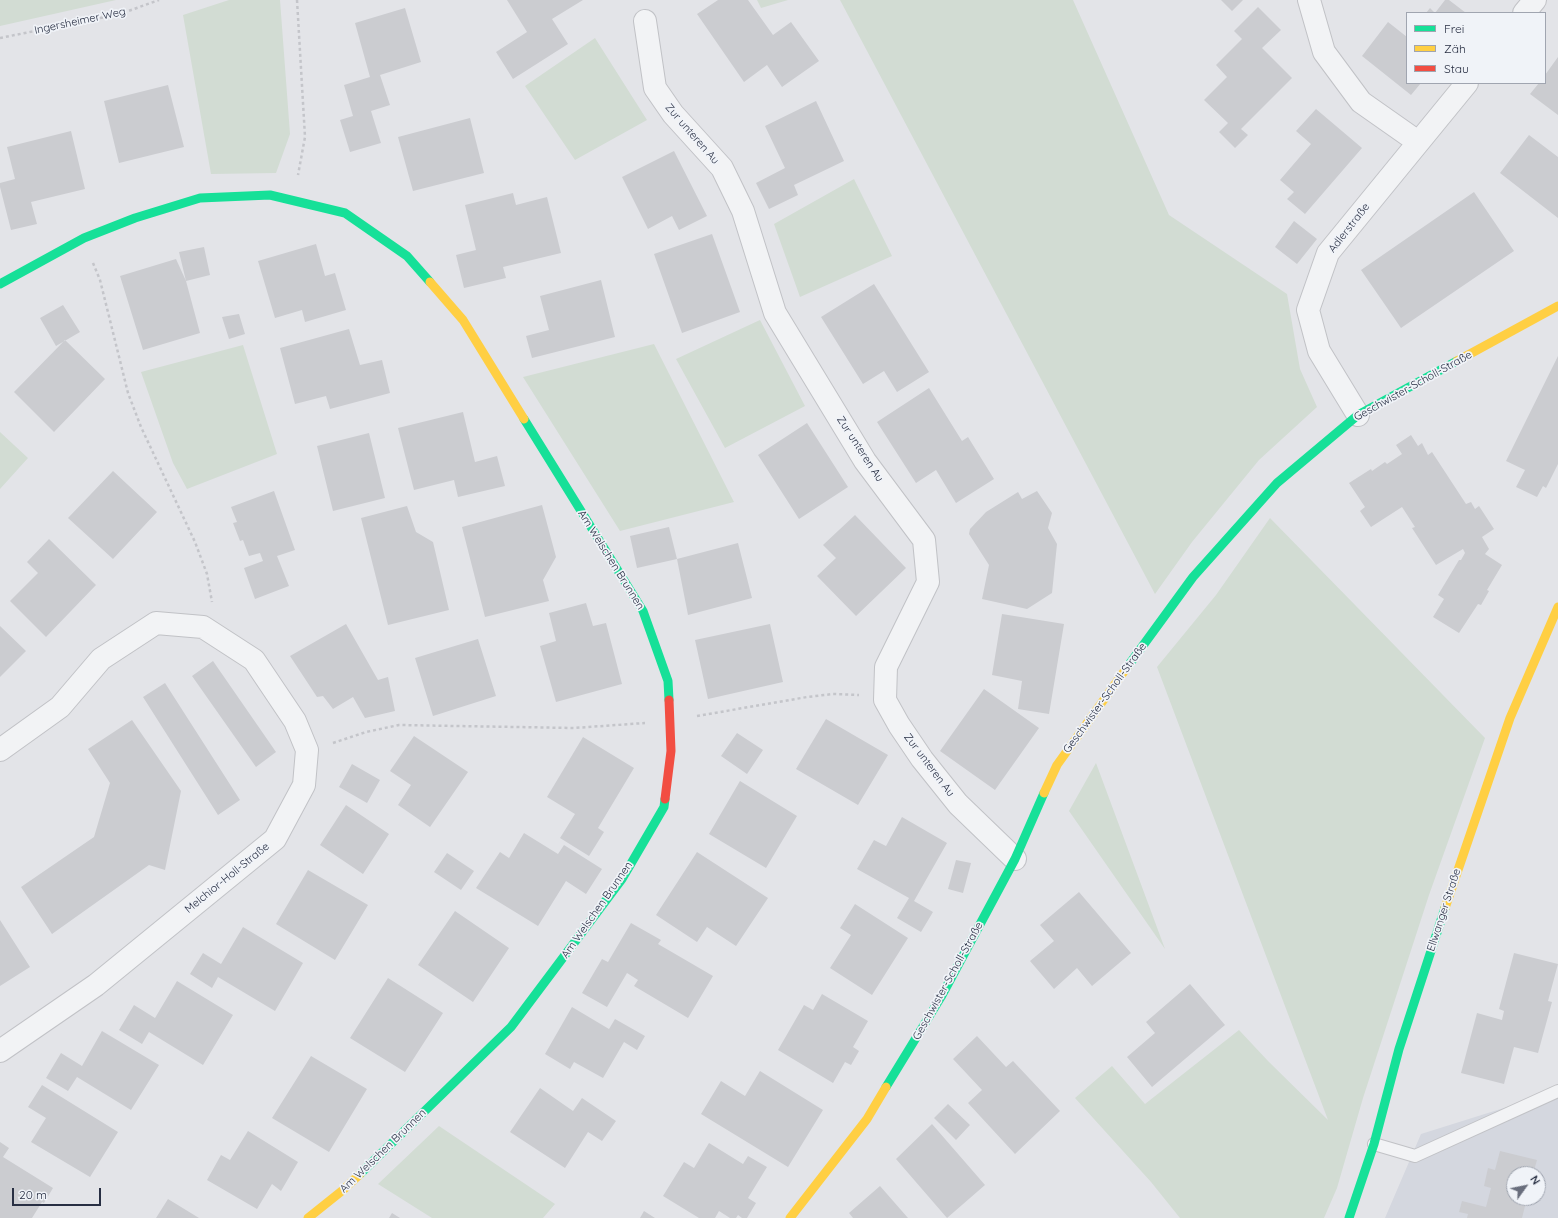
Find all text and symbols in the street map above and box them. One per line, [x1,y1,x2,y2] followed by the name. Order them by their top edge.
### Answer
[33,5,127,37] street label: Ingersheimer Weg
[1406,12,1546,84] legend
[1444,21,1464,36] text: Frei
[1444,41,1466,56] text: Zäh
[1444,61,1469,76] text: Stau
[662,101,722,167] street label: Zur unteren Au
[1326,201,1372,255] street label: Adlerstraße
[1352,348,1474,424] street label: Geschwister-Scholl-Straße
[834,414,886,484] street label: Zur unteren Au
[575,508,647,612] street label: Am Welschen Brunnen
[1061,640,1149,756] street label: Geschwister-Scholl-Straße
[901,731,957,799] street label: Zur unteren Au
[182,840,272,916] street label: Melchior-Holl-Straße
[559,859,635,961] street label: Am Welschen Brunnen
[1424,867,1464,953] street label: Ellwanger Straße
[910,920,986,1042] street label: Geschwister-Scholl-Straße
[337,1106,429,1196] street label: Am Welschen Brunnen
[1506,1166,1546,1206] north arrow
[1527,1173,1543,1187] text: N
[14,1180,103,1206] scale bar
[19,1187,47,1202] text: 20 m

